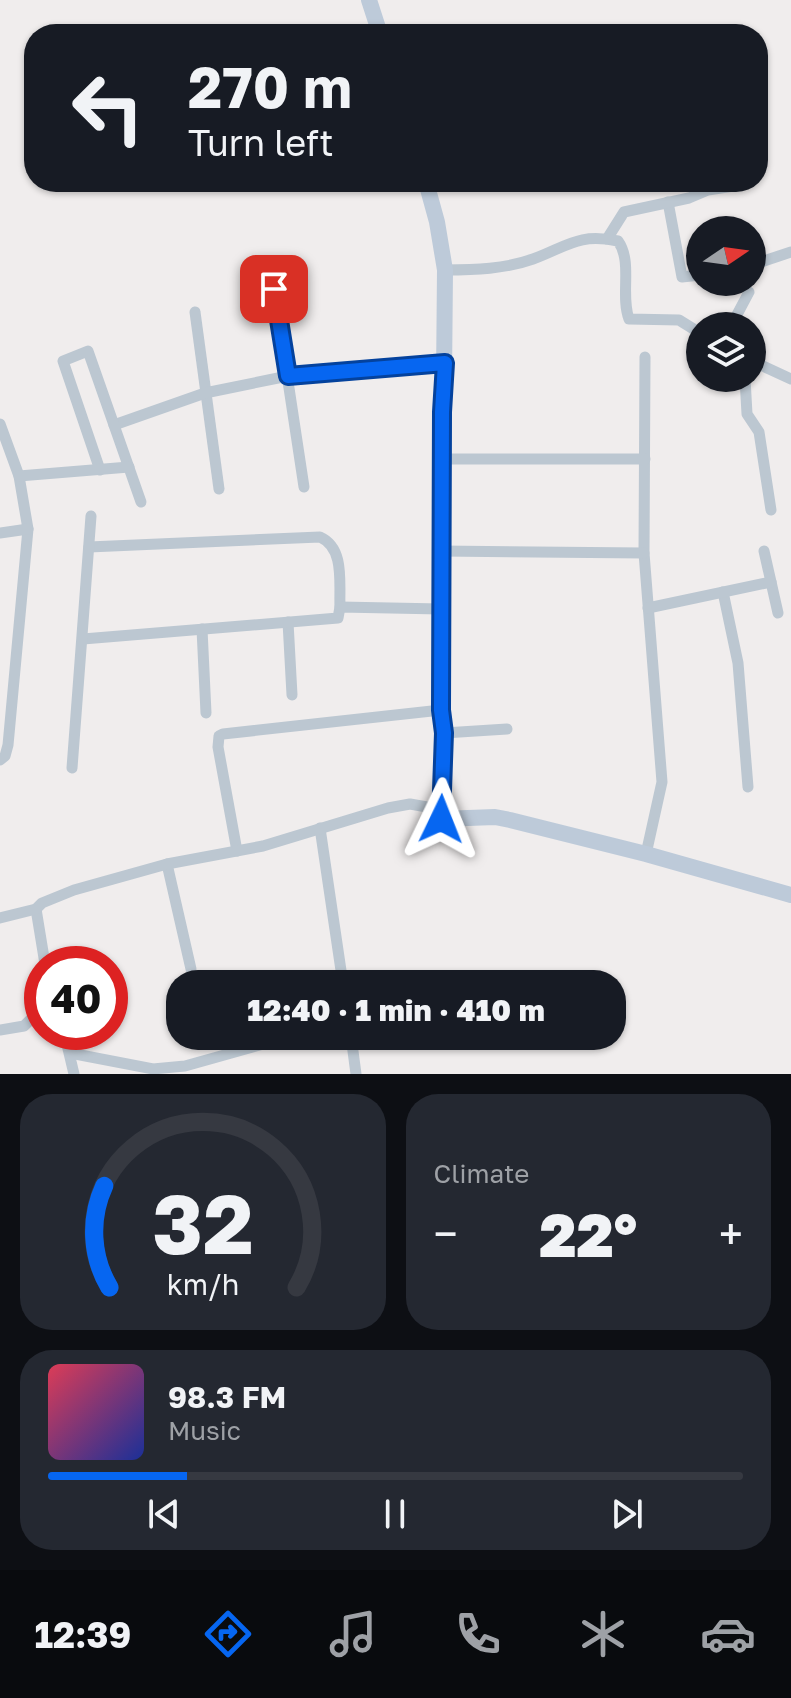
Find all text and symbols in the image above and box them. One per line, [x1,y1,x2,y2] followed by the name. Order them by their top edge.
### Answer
[188,53,352,120] text: 270 m
[56,56,160,160] icon: left
[188,121,334,164] text: Turn left
[686,216,766,296] north arrow
[686,216,766,392] map controls
[240,255,308,323] pin
[252,267,296,311] icon: arrive
[686,312,766,392] button: layers
[399,777,483,861] position arrow
[24,946,128,1050] speed limit sign: 40
[247,992,545,1028] text: 12:40 · 1 min · 410 m
[434,1158,529,1189] text: Climate
[152,1172,254,1272] text: 32
[539,1198,637,1270] text: 22°
[434,1207,458,1260] text: −
[719,1207,743,1260] text: +
[166,1267,239,1301] text: km/h
[168,1379,286,1415] text: 98.3 FM
[168,1415,241,1446] text: Music
[142,1492,186,1536] icon: previous
[373,1492,417,1536] icon: pause
[605,1492,649,1536] icon: next
[200,1606,256,1662] icon: directions
[325,1606,381,1662] icon: music
[450,1606,506,1662] icon: phone
[575,1606,631,1662] icon: climate
[700,1606,756,1662] icon: car
[35,1613,131,1656] text: 12:39

